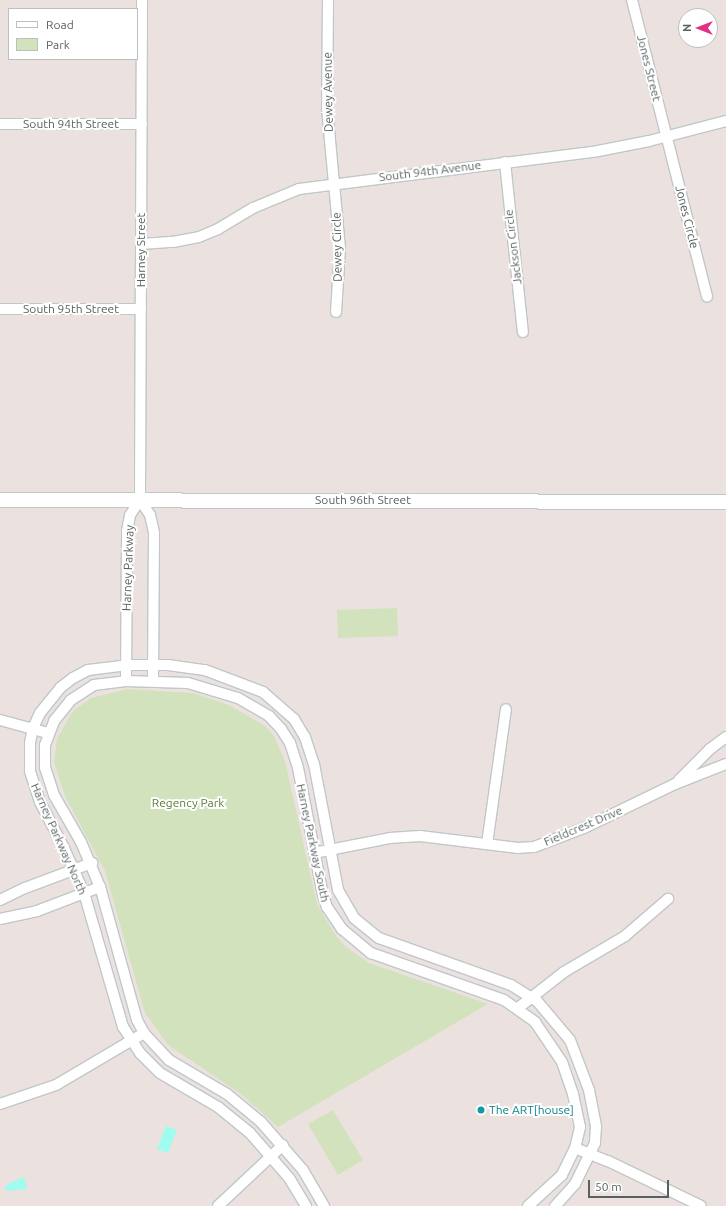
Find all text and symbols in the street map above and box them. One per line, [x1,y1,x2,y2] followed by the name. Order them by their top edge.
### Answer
[8,8,138,60] legend
[678,8,718,48] north arrow
[46,18,74,31] text: Road
[681,24,693,32] text: N
[634,33,664,103] street label: Jones Street
[46,38,70,51] text: Park
[320,52,336,132] street label: Dewey Avenue
[23,117,119,131] street label: South 94th Street
[378,158,482,184] street label: South 94th Avenue
[672,184,702,250] street label: Jones Circle
[501,209,525,285] street label: Jackson Circle
[329,212,345,282] street label: Dewey Circle
[134,213,148,287] street label: Harney Street
[23,302,119,316] street label: South 95th Street
[315,493,411,507] street label: South 96th Street
[119,525,137,611] street label: Harney Parkway
[28,781,90,897] street label: Harney Parkway North
[293,782,333,904] street label: Harney Parkway South
[152,796,224,810] park label: Regency Park
[542,803,624,849] street label: Fieldcrest Drive
[489,1103,574,1117] place label: The ART[house]
[476,1105,486,1115] marker: The ART[house]
[590,1172,671,1198] scale bar
[595,1180,622,1193] text: 50 m

